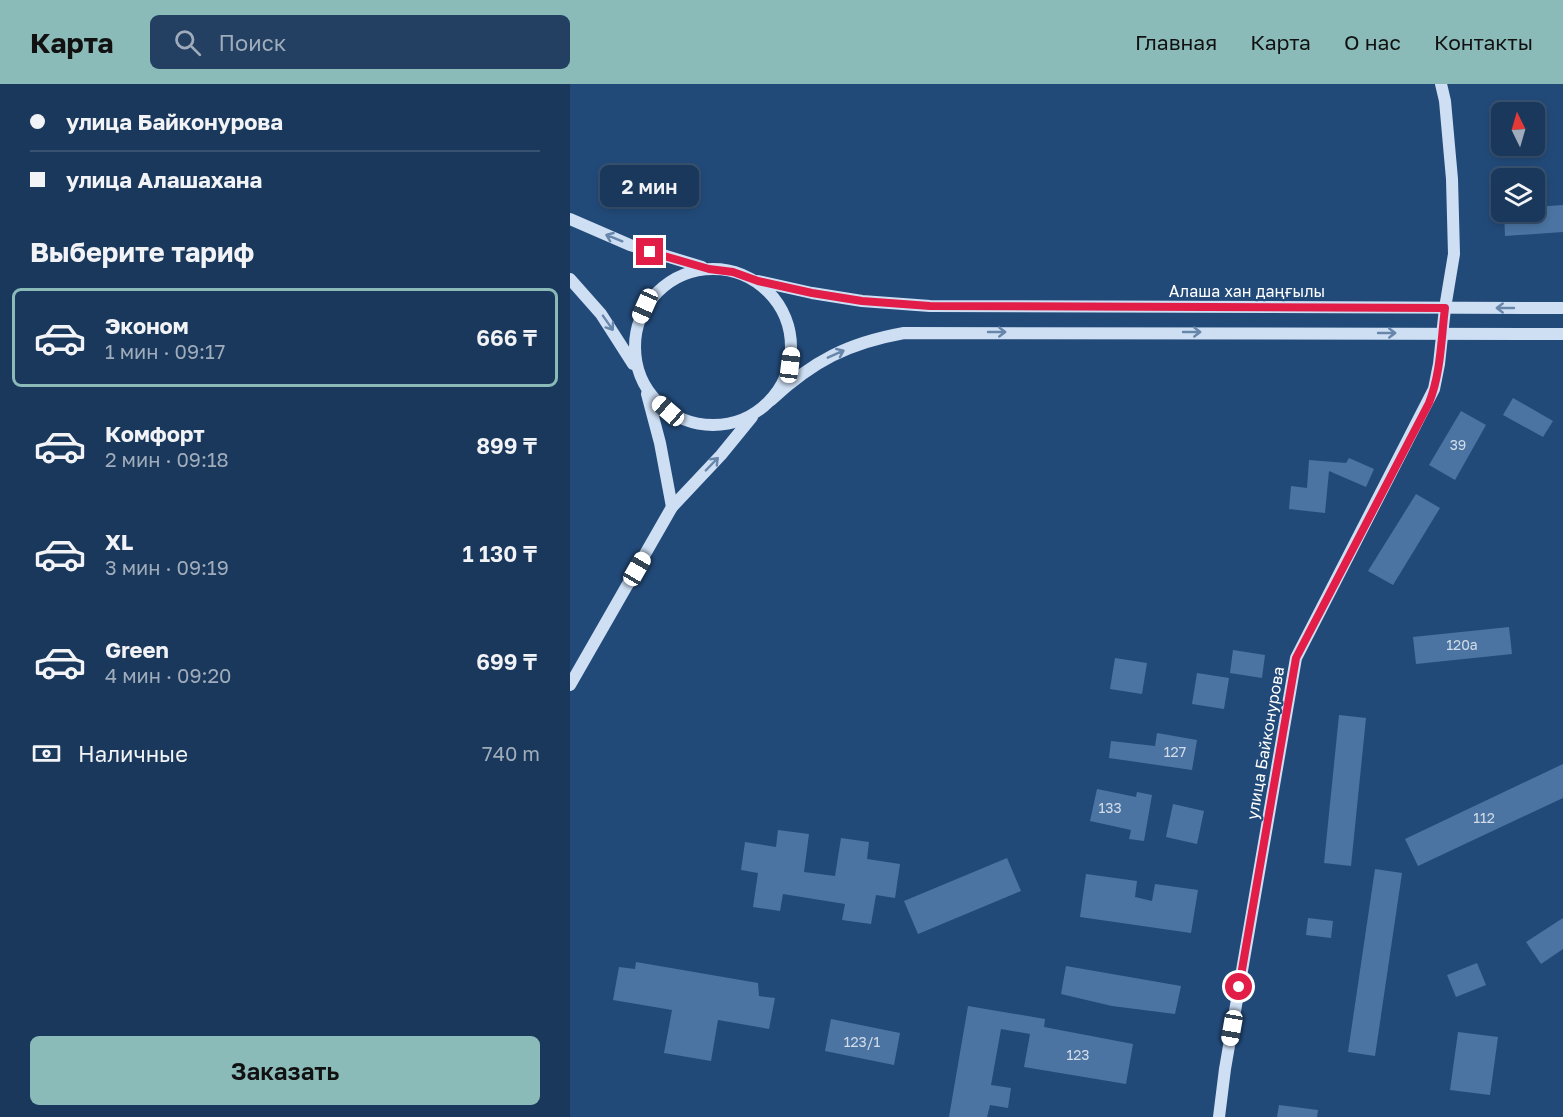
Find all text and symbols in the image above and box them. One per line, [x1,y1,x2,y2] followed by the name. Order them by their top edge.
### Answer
[150,15,570,69] search box
[30,26,114,59] text: Карта
[171,26,204,59] icon: search
[219,29,286,56] text: Поиск
[1135,29,1217,55] text: Главная
[1250,29,1311,55] text: Карта
[1344,29,1401,55] text: О нас
[1434,29,1533,55] text: Контакты
[1491,102,1545,156] north arrow
[1491,102,1545,222] map controls
[66,108,283,135] text: улица Байконурова
[601,165,700,207] callout: 2 мин
[66,166,262,193] text: улица Алашахана
[1491,168,1545,222] button: layers
[622,174,677,198] text: 2 мин
[605,232,623,243] one-way arrow
[30,236,254,268] text: Выберите тариф
[636,238,663,265] route end
[1169,281,1325,301] street label: Алаша хан даңғылы
[629,286,661,326] car
[1495,302,1515,314] one-way arrow
[33,311,87,365] icon: car
[105,312,189,339] text: Эконом
[602,314,614,331] one-way arrow
[476,324,537,351] text: 666 ₸
[986,326,1006,338] one-way arrow
[1181,326,1201,338] one-way arrow
[1376,327,1396,339] one-way arrow
[105,339,225,363] text: 1 мин · 09:17
[779,346,801,384] car
[826,348,844,360] one-way arrow
[649,392,687,430] car
[33,419,87,473] icon: car
[105,420,205,447] text: Комфорт
[476,432,537,459] text: 899 ₸
[1450,436,1466,453] house number: 39
[105,447,229,471] text: 2 мин · 09:18
[705,457,719,472] one-way arrow
[33,527,87,581] icon: car
[105,528,133,555] text: XL
[462,540,537,567] text: 1 130 ₸
[620,549,654,589] car
[105,555,229,579] text: 3 мин · 09:19
[33,635,87,689] icon: car
[105,636,169,663] text: Green
[1446,636,1478,653] house number: 120а
[476,648,537,675] text: 699 ₸
[105,663,232,687] text: 4 мин · 09:20
[1242,665,1288,821] street label: улица Байконурова
[30,737,63,770] icon: cash
[78,740,188,767] text: Наличные
[482,741,540,765] text: 740 m
[1164,743,1186,760] house number: 127
[1098,799,1122,816] house number: 133
[1473,809,1495,826] house number: 112
[1225,973,1252,1000] route start
[1220,1009,1244,1047] car
[844,1033,881,1050] house number: 123/1
[30,1036,540,1105] button: Заказать
[1066,1046,1090,1063] house number: 123

